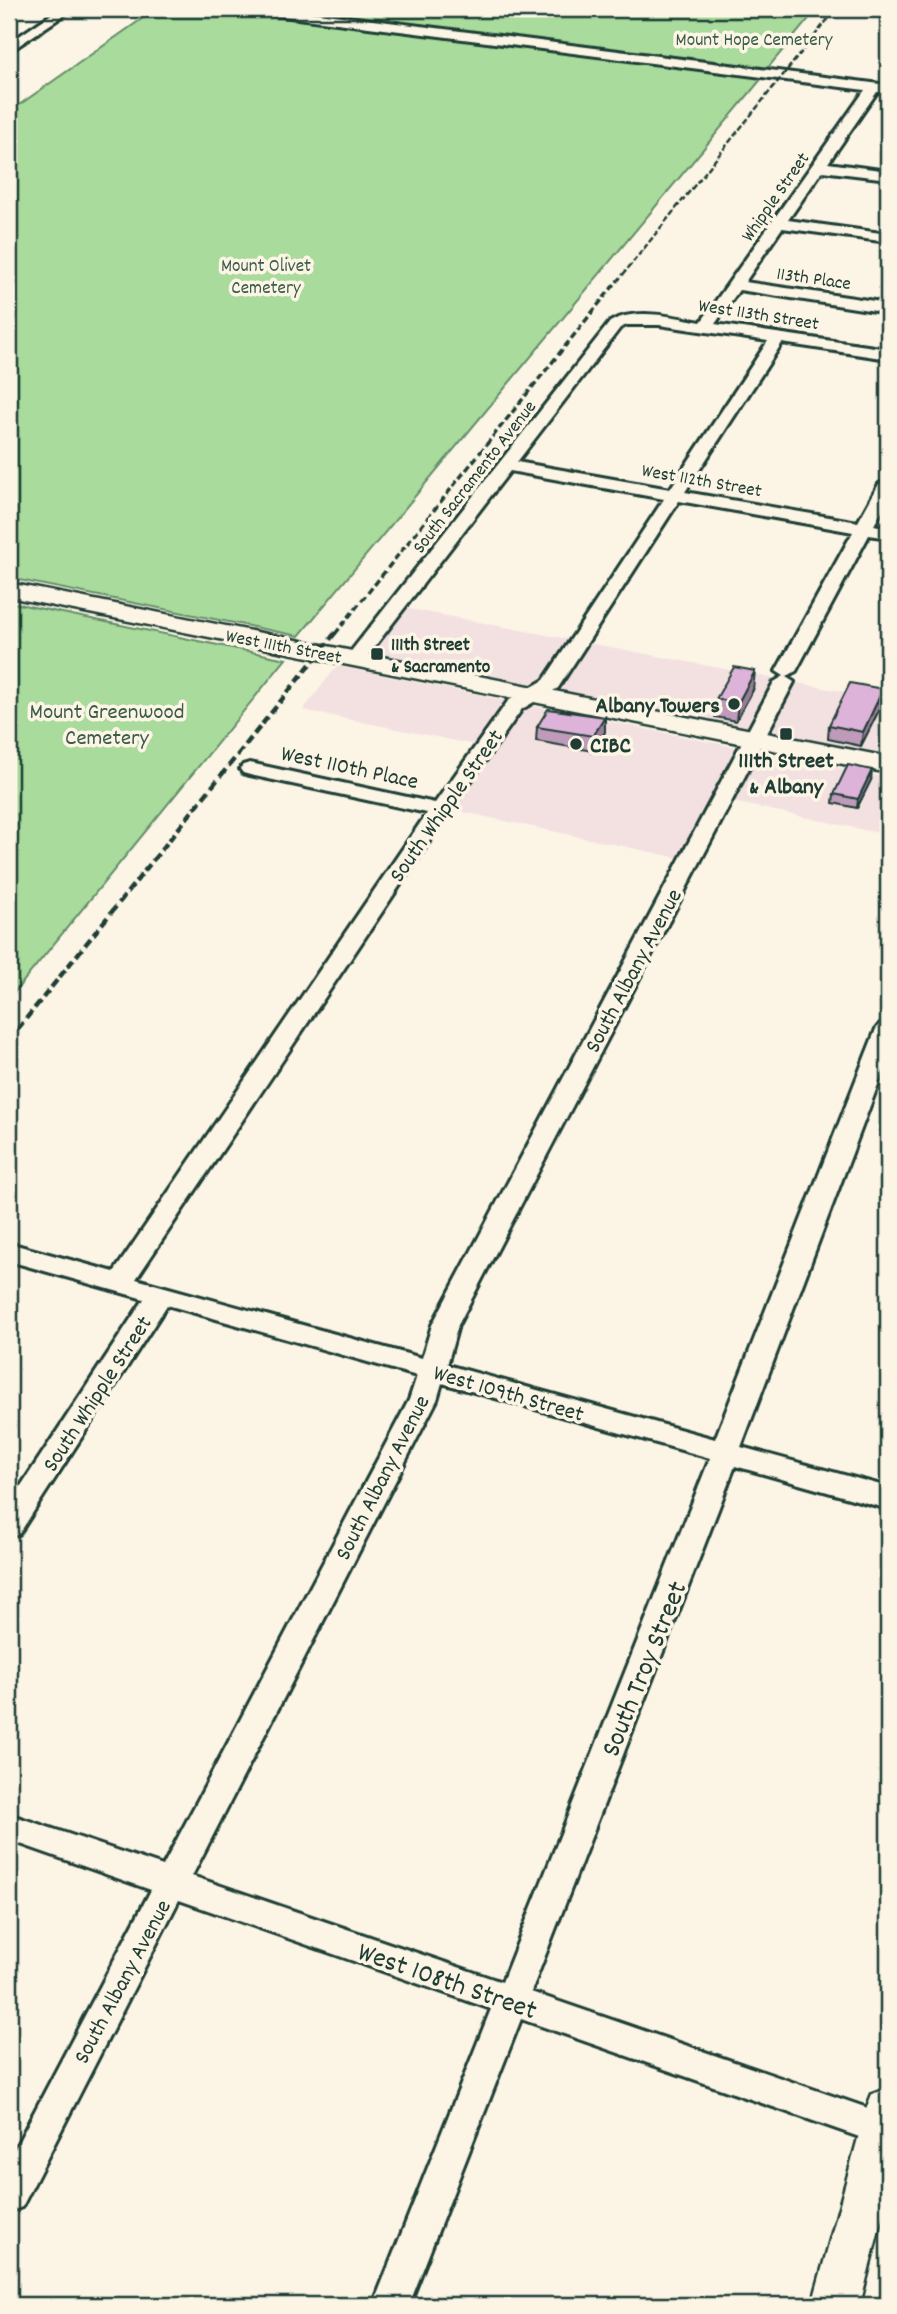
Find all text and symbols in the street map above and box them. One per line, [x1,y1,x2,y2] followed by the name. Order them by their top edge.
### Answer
[676,28,833,55] park label: Mount Hope Cemetery
[736,148,818,248] street label: Whipple Street
[221,254,311,303] park label: Mount Olivet Cemetery
[775,262,852,299] street label: 113th Place
[696,294,821,339] street label: West 113th Street
[407,396,544,561] street label: South Sacramento Avenue
[639,459,764,506] street label: West 112th Street
[223,624,344,673] street label: West 111th Street
[391,633,491,682] place label: 111th Street & Sacramento
[369,646,385,662] marker: 111th Street & Sacramento
[596,691,720,724] place label: Albany Towers
[726,696,742,712] marker: Albany Towers
[29,697,185,756] park label: Mount Greenwood Cemetery
[383,724,513,890] street label: South Whipple Street
[778,726,794,742] marker: 111th Street & Albany
[590,731,631,764] place label: CIBC
[568,736,584,752] marker: CIBC
[278,739,421,800] street label: West 110th Place
[738,746,834,805] place label: 111th Street & Albany
[578,884,692,1060] street label: South Albany Avenue
[36,1310,162,1480] street label: South Whipple Street
[429,1358,587,1433] street label: West 109th Street
[328,1390,440,1567] street label: South Albany Avenue
[593,1576,700,1764] street label: South Troy Street
[67,1895,181,2071] street label: South Albany Avenue
[351,1934,541,2033] street label: West 108th Street

